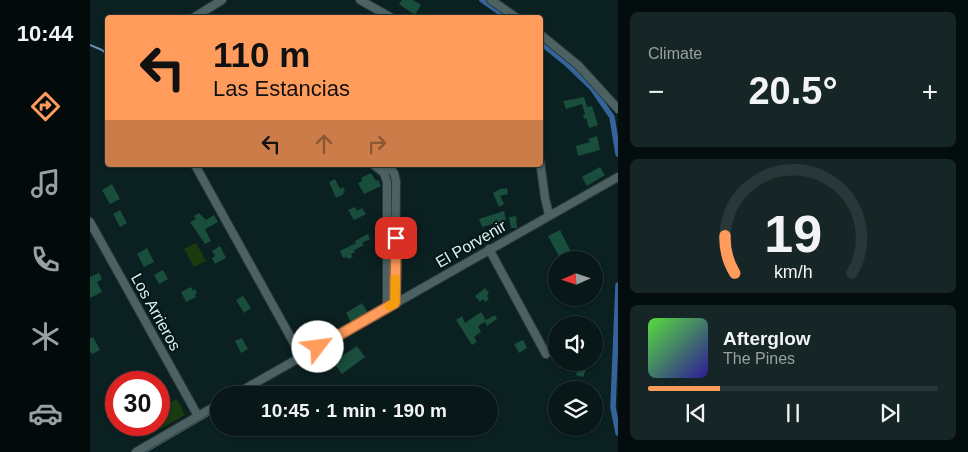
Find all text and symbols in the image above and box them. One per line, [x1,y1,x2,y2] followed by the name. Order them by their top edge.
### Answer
[17,21,73,46] text: 10:44
[130,35,195,100] icon: left
[213,35,310,74] text: 110 m
[648,45,702,62] text: Climate
[748,70,838,112] text: 20.5°
[213,76,350,101] text: Las Estancias
[648,76,664,107] text: −
[922,76,938,107] text: +
[28,89,63,124] icon: directions
[257,130,285,158] icon: left
[310,130,338,158] icon: ahead
[363,130,391,158] icon: right
[28,166,63,201] icon: music
[764,205,822,263] text: 19
[375,217,417,259] pin
[433,217,510,271] street label: El Porvenir
[382,224,410,252] icon: arrive
[28,242,63,277] icon: phone
[548,251,602,306] north arrow
[548,251,603,436] map controls
[774,262,812,282] text: km/h
[128,271,184,353] street label: Los Arrieros
[548,316,603,371] button: sound
[28,319,63,354] icon: climate
[291,320,343,372] position arrow
[723,328,811,349] text: Afterglow
[723,350,795,367] text: The Pines
[105,371,170,436] speed limit sign: 30
[548,381,603,436] button: layers
[28,396,63,431] icon: car
[682,399,710,427] icon: previous
[779,399,807,427] icon: pause
[876,399,904,427] icon: next
[261,400,447,421] text: 10:45 · 1 min · 190 m

